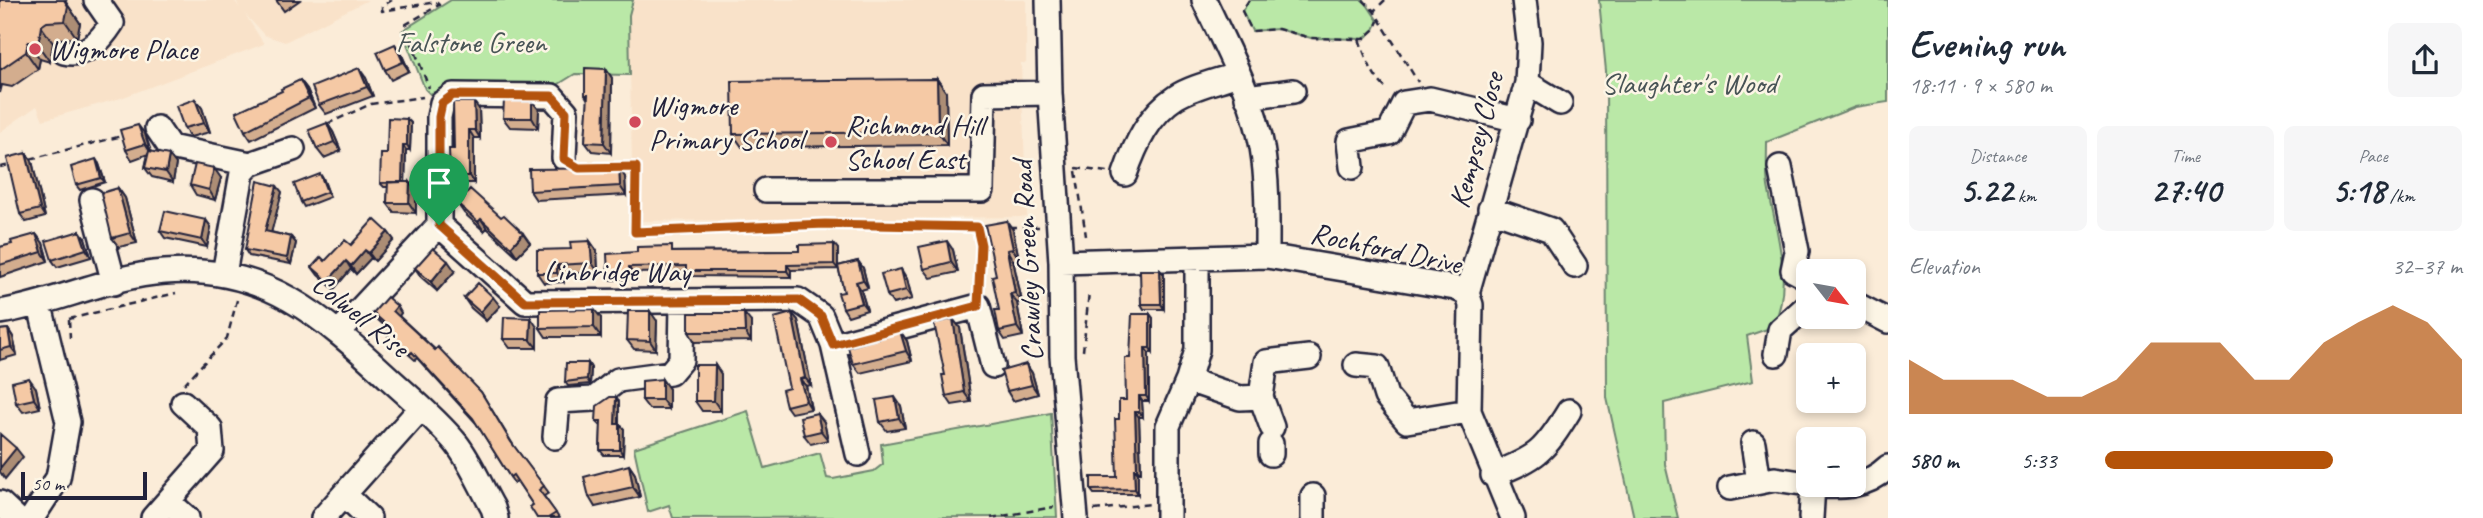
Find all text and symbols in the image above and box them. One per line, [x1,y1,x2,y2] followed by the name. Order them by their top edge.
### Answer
[1909,21,2065,68] text: Evening run
[396,23,548,61] park label: Falstone Green
[2388,23,2462,97] button: share
[49,30,199,68] place label: Wigmore Place
[27,41,43,57] marker: Wigmore Place
[1602,64,1781,102] park label: Slaughter's Wood
[1440,66,1513,212] street label: Kempsey Close
[1909,71,2052,100] text: 18:11 · 9 × 580 m
[649,86,808,158] place label: Wigmore Primary School
[845,106,988,178] place label: Richmond Hill School East
[627,114,643,130] marker: Wigmore Primary School
[823,134,839,150] marker: Richmond Hill School East
[1969,144,2026,168] text: Distance
[2171,144,2200,168] text: Time
[2359,144,2388,168] text: Pace
[409,153,469,225] pin
[1003,155,1051,362] street label: Crawley Green Road
[420,164,458,202] icon: arrive
[1959,168,2013,213] text: 5.22
[2151,168,2220,213] text: 27:40
[2332,168,2385,213] text: 5:18
[2013,184,2036,208] text: km
[2385,184,2415,208] text: /km
[1307,213,1467,283] street label: Rochford Drive
[544,252,693,290] street label: Linbridge Way
[1909,252,1980,281] text: Elevation
[2392,252,2462,281] text: 32–37 m
[1796,259,1866,329] north arrow
[1796,259,1866,497] map controls
[305,264,419,367] street label: Colwell Rise
[1796,343,1866,413] button: +
[1796,427,1866,497] button: −
[1909,446,1958,475] text: 580 m
[2021,446,2057,475] text: 5:33
[21,469,147,501] scale bar
[32,472,64,496] text: 50 m

